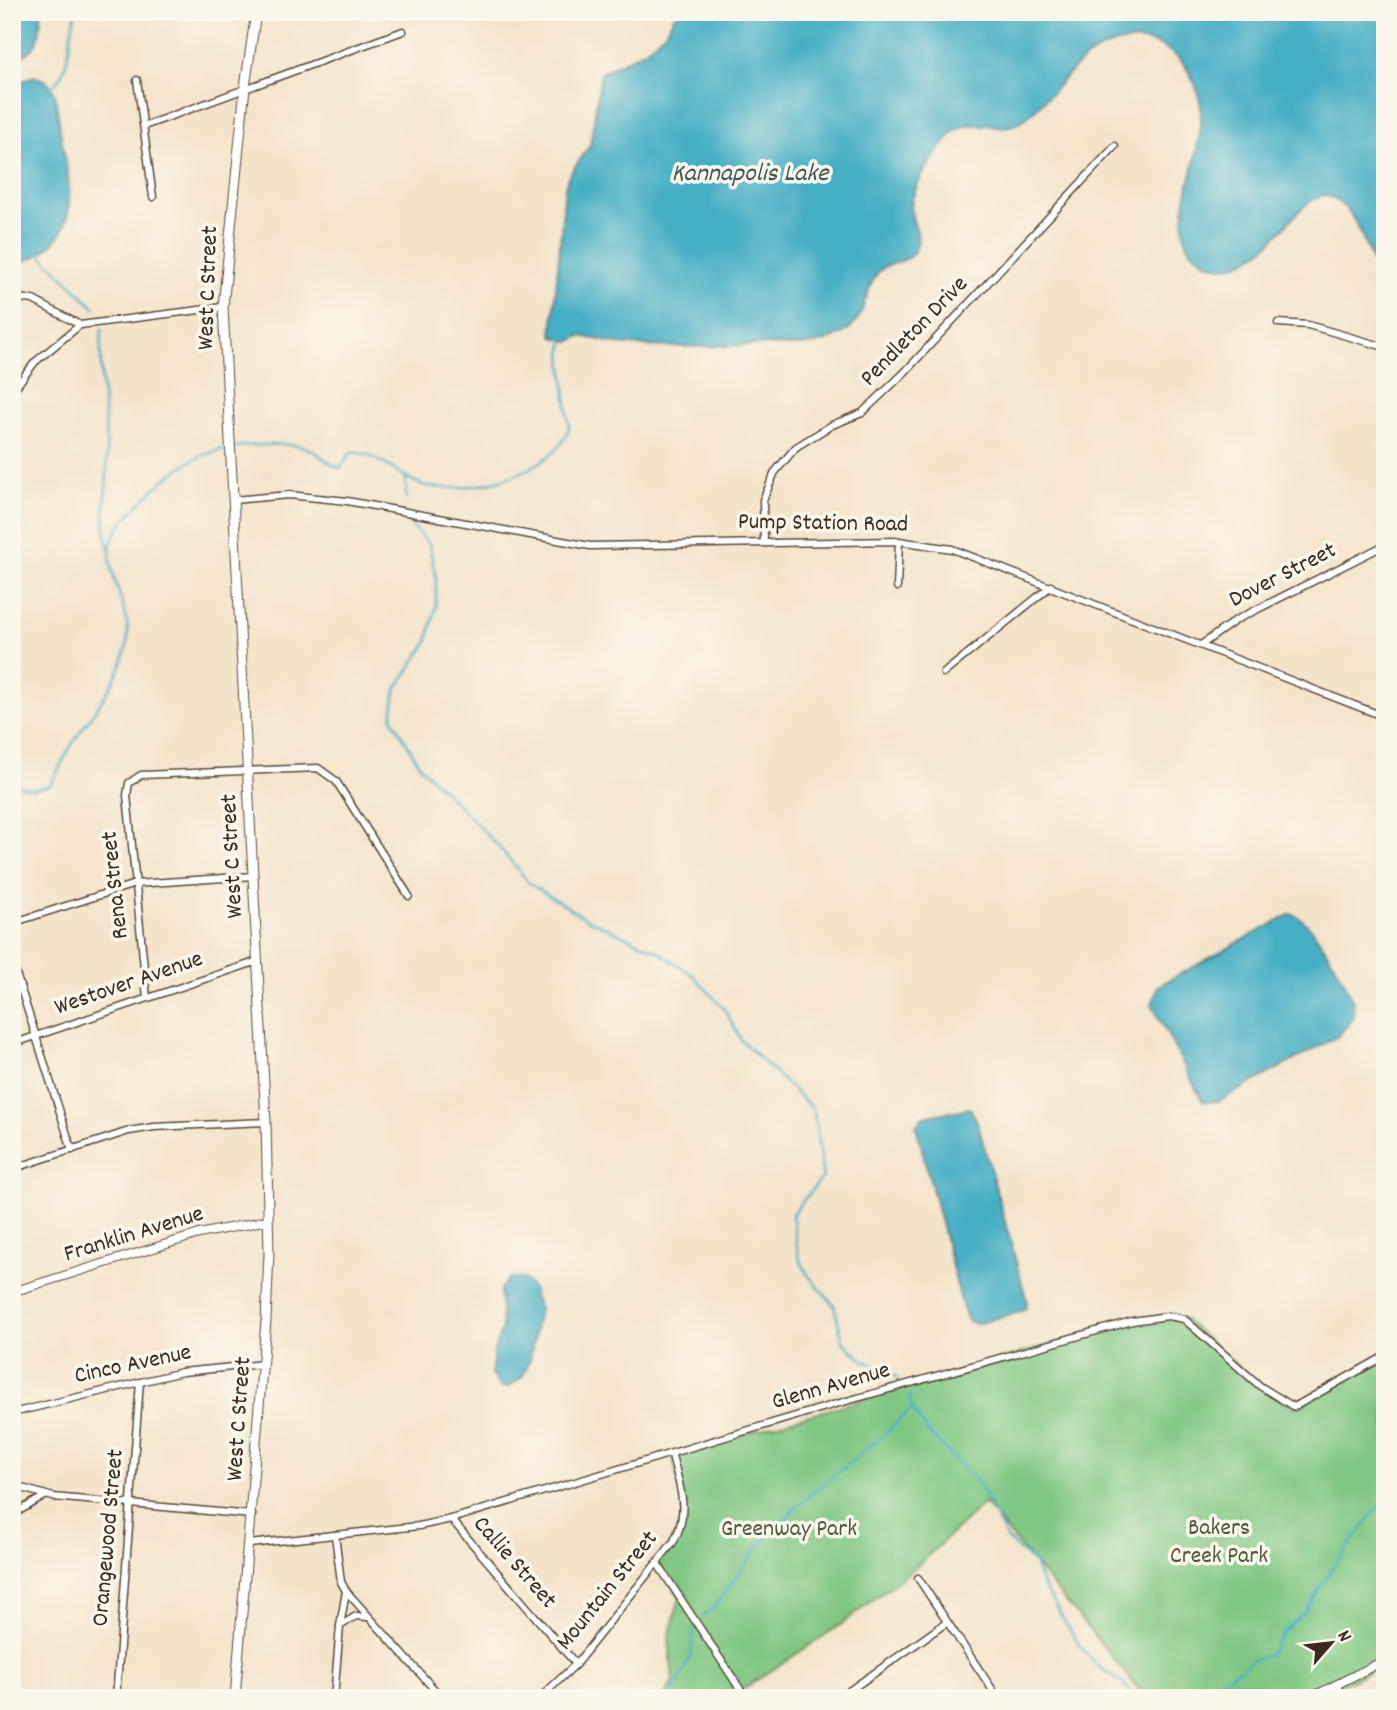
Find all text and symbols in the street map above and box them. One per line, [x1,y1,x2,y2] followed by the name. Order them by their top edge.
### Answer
[672,156,830,193] water label: Kannapolis Lake
[190,225,228,351] street label: West C Street
[853,269,977,395] street label: Pendleton Drive
[738,506,908,542] street label: Pump Station Road
[1223,534,1343,618] street label: Dover Street
[213,793,253,919] street label: West C Street
[93,829,139,941] street label: Rena Street
[50,943,208,1025] street label: Westover Avenue
[60,1198,208,1272] street label: Franklin Avenue
[71,1336,195,1394] street label: Cinco Avenue
[768,1354,894,1420] street label: Glenn Avenue
[219,1356,261,1482] street label: West C Street
[84,1448,134,1628] street label: Orangewood Street
[464,1509,564,1617] street label: Callie Street
[1170,1512,1268,1574] park label: Bakers Creek Park
[721,1513,857,1547] park label: Greenway Park
[549,1524,667,1658] street label: Mountain Street
[1296,1608,1366,1678] north arrow
[1329,1626,1357,1647] text: N

